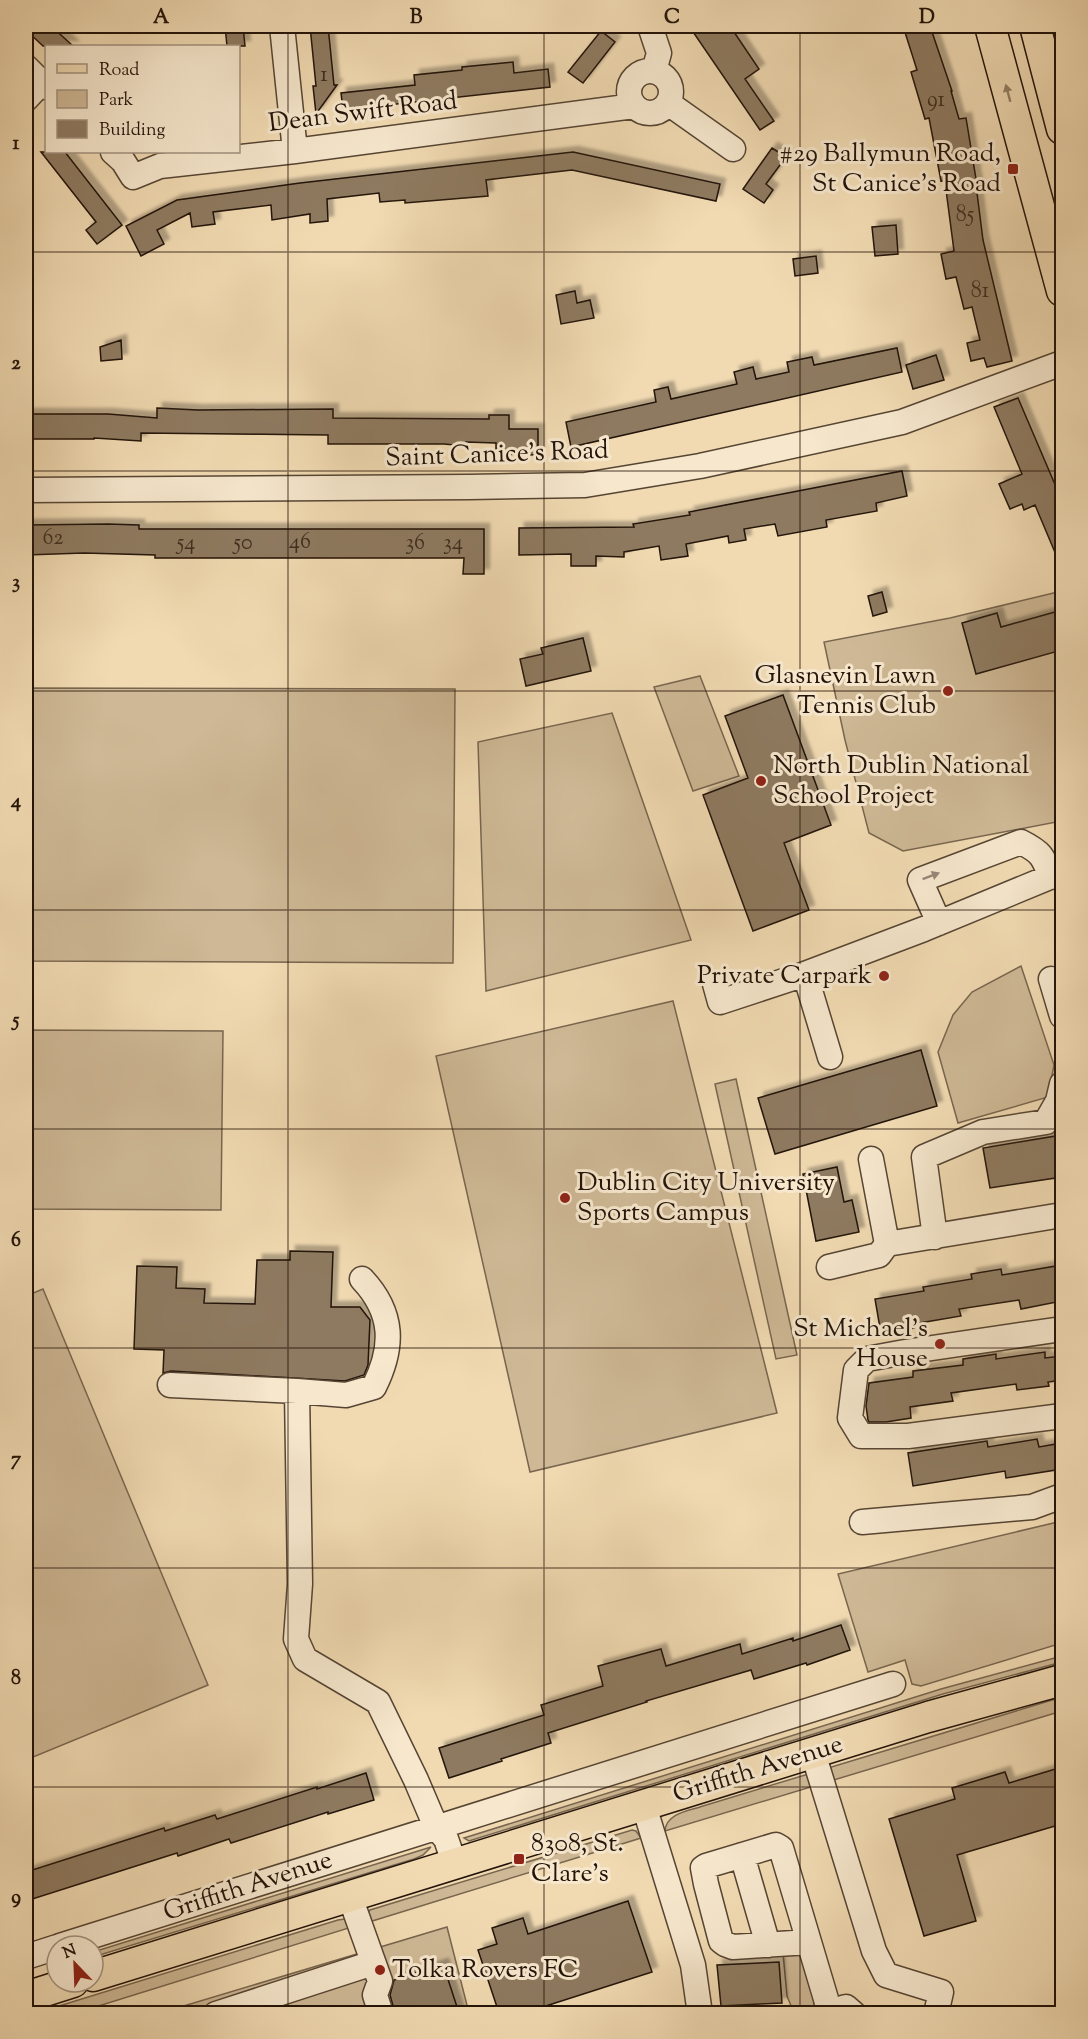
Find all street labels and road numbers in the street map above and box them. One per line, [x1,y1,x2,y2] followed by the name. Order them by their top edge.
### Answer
[267,83,460,143] street label: Dean Swift Road
[385,433,610,477] street label: Saint Canice's Road
[668,1727,848,1813] street label: Griffith Avenue
[159,1842,337,1932] street label: Griffith Avenue

